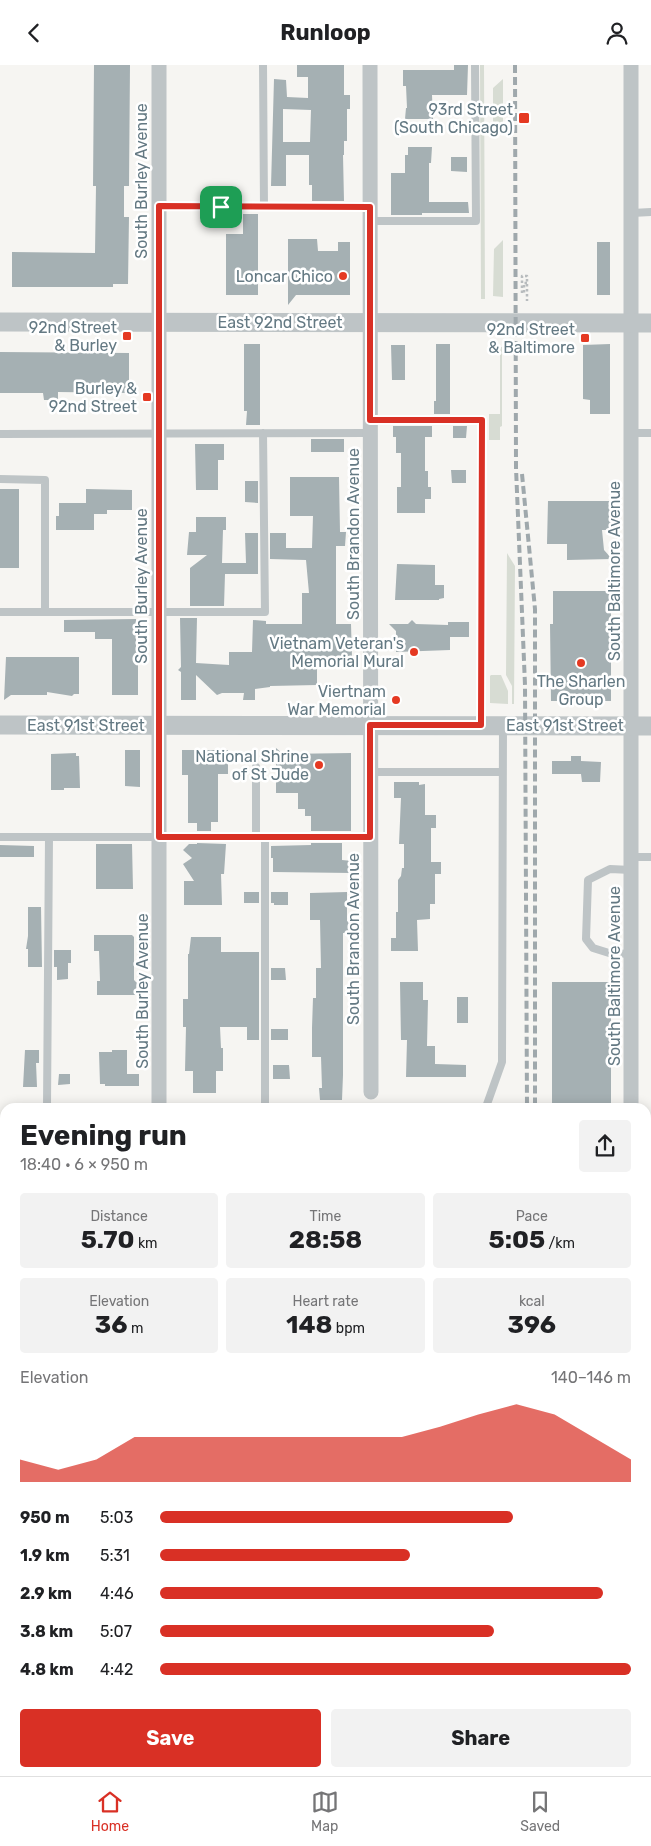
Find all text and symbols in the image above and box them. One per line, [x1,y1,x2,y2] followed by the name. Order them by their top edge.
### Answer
[20,19,48,47] icon: back
[280,19,371,46] text: Runloop
[603,19,631,47] icon: person
[394,100,513,137] place label: 93rd Street (South Chicago)
[132,103,151,259] street label: South Burley Avenue
[517,111,531,125] marker: 93rd Street (South Chicago)
[200,186,242,228] pin
[207,193,235,221] icon: arrive
[236,267,333,286] place label: Loncar Chico
[337,270,349,282] marker: Loncar Chico
[217,313,343,332] street label: East 92nd Street
[29,318,117,355] place label: 92nd Street & Burley
[487,320,575,357] place label: 92nd Street & Baltimore
[121,330,133,342] marker: 92nd Street & Burley
[579,332,591,344] marker: 92nd Street & Baltimore
[49,379,137,416] place label: Burley & 92nd Street
[141,391,153,403] marker: Burley & 92nd Street
[344,448,363,620] street label: South Brandon Avenue
[605,481,624,661] street label: South Baltimore Avenue
[132,508,151,664] street label: South Burley Avenue
[269,634,404,671] place label: Vietnam Veteran's Memorial Mural
[408,646,420,658] marker: Vietnam Veteran's Memorial Mural
[575,657,587,669] marker: The Sharlen Group
[537,672,625,709] place label: The Sharlen Group
[287,682,386,719] place label: Viertnam War Memorial
[390,694,402,706] marker: Viertnam War Memorial
[27,716,145,735] street label: East 91st Street
[506,716,624,735] street label: East 91st Street
[195,747,309,784] place label: National Shrine of St Jude
[313,759,325,771] marker: National Shrine of St Jude
[344,853,363,1025] street label: South Brandon Avenue
[605,886,624,1066] street label: South Baltimore Avenue
[133,913,152,1069] street label: South Burley Avenue
[20,1119,187,1152] text: Evening run
[579,1120,631,1172] button: share
[20,1155,148,1174] text: 18:40 · 6 × 950 m
[90,1208,148,1225] text: Distance
[310,1208,341,1225] text: Time
[516,1208,548,1225] text: Pace
[81,1225,134,1254] text: 5.70
[289,1225,362,1254] text: 28:58
[489,1225,545,1254] text: 5:05
[134,1235,158,1252] text: km
[545,1235,575,1252] text: /km
[89,1293,149,1310] text: Elevation
[293,1293,358,1310] text: Heart rate
[519,1293,545,1310] text: kcal
[95,1310,128,1339] text: 36
[286,1310,332,1339] text: 148
[507,1310,556,1339] text: 396
[128,1320,143,1337] text: m
[332,1320,365,1337] text: bpm
[20,1368,89,1387] text: Elevation
[551,1368,631,1387] text: 140–146 m
[20,1508,70,1527] text: 950 m
[100,1508,133,1527] text: 5:03
[20,1546,70,1565] text: 1.9 km
[100,1546,130,1565] text: 5:31
[20,1584,72,1603] text: 2.9 km
[100,1584,134,1603] text: 4:46
[20,1622,73,1641] text: 3.8 km
[100,1622,132,1641] text: 5:07
[20,1660,74,1679] text: 4.8 km
[100,1660,133,1679] text: 4:42
[20,1709,321,1767] button: Save
[331,1709,631,1767] button: Share
[91,1788,129,1835] tab: Home
[311,1788,339,1835] tab: Map
[520,1788,560,1835] tab: Saved

